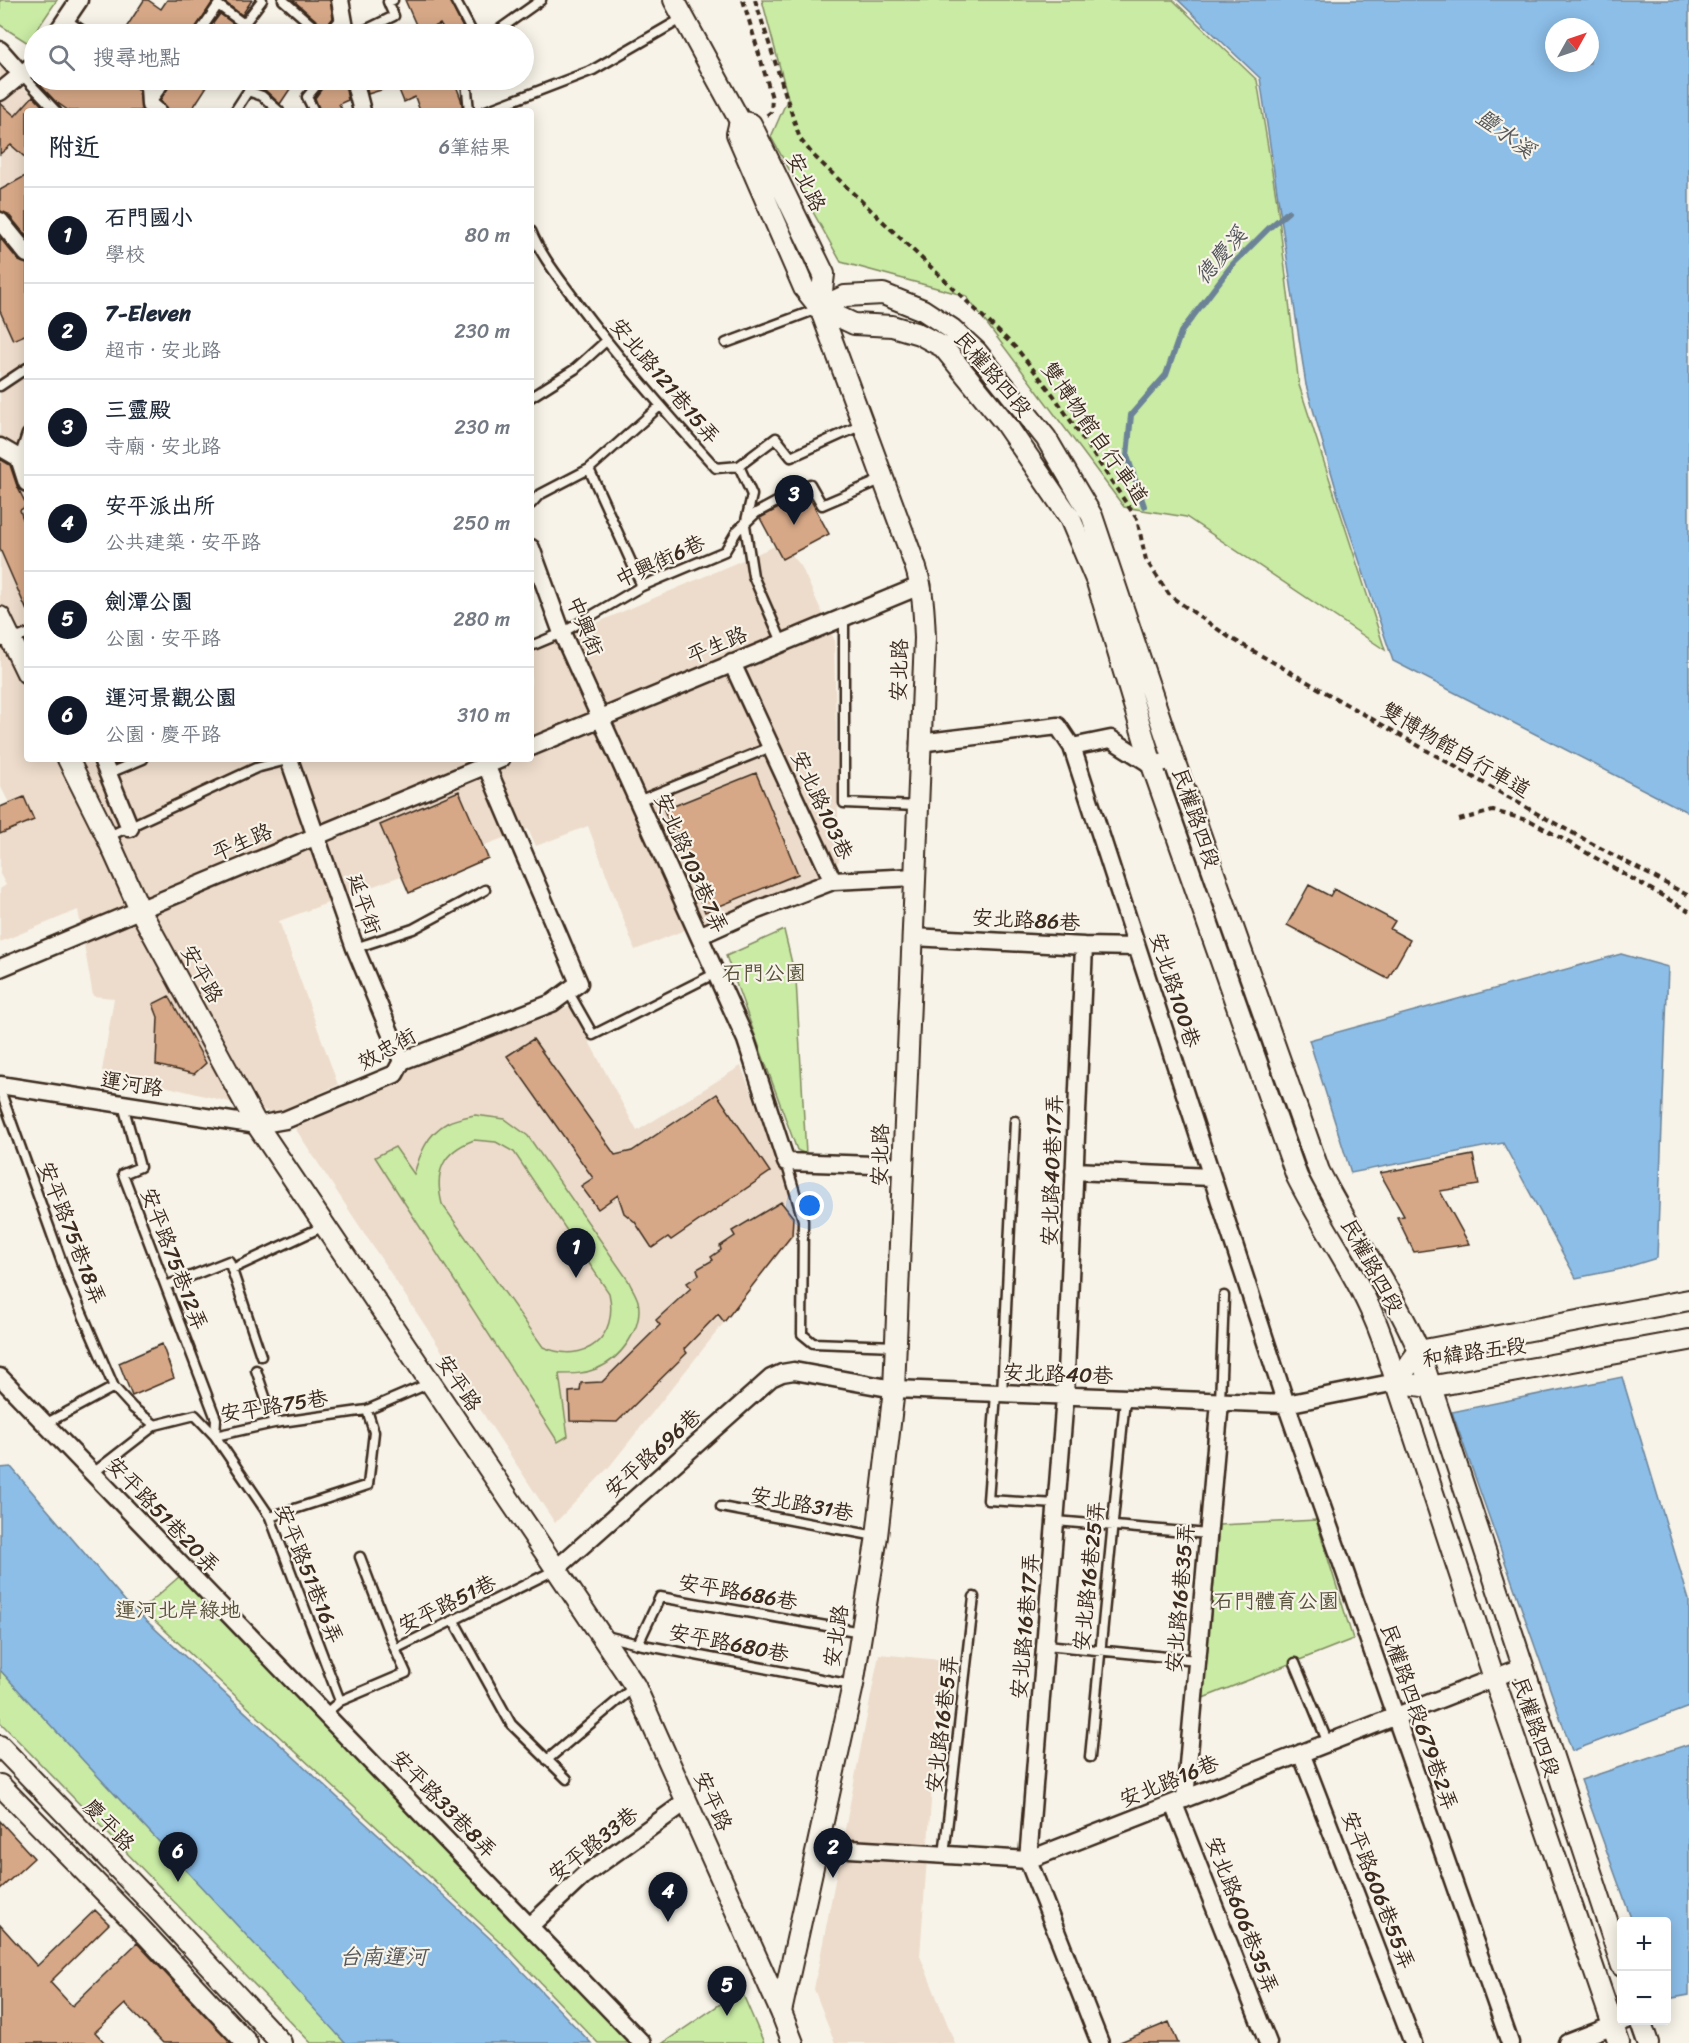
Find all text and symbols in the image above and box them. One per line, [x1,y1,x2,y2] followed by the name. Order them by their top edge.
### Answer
[1545,18,1599,72] north arrow
[24,24,534,90] search box
[93,38,181,77] text: 搜尋地點
[45,41,78,74] icon: search
[1468,98,1545,169] water label: 鹽水溪
[48,124,100,170] text: 附近
[439,130,510,165] text: 6筆結果
[775,145,837,219] street label: 安北路
[105,198,193,237] text: 石門國小
[1184,217,1257,293] water label: 德慶溪
[63,218,72,253] text: 1
[465,218,510,253] text: 80 m
[105,237,145,272] text: 學校
[105,294,191,333] text: 7-Eleven
[600,309,730,453] street label: 安北路121巷15弄
[62,314,73,349] text: 2
[454,314,510,349] text: 230 m
[944,322,1042,426] street label: 民權路四段
[105,333,221,368] text: 超市 · 安北路
[1031,353,1159,513] street label: 雙博物館自行車道
[105,390,171,429] text: 三靈殿
[62,410,73,445] text: 3
[454,410,510,445] text: 230 m
[105,429,221,464] text: 寺廟 · 安北路
[774,476,814,525] pin: 3
[105,486,215,525] text: 安平派出所
[61,506,74,541] text: 4
[453,506,510,541] text: 250 m
[608,524,712,598] street label: 中興街6巷
[105,525,261,560] text: 公共建築 · 安平路
[105,582,193,621] text: 劍潭公園
[556,590,614,662] street label: 中興街
[61,602,74,637] text: 5
[453,602,510,637] text: 280 m
[681,615,753,675] street label: 平生路
[105,621,221,656] text: 公園 · 安平路
[879,638,919,702] street label: 安北路
[105,678,237,717] text: 運河景觀公園
[1374,692,1538,808] street label: 雙博物館自行車道
[62,698,73,733] text: 6
[457,698,510,733] text: 310 m
[105,717,221,752] text: 公園 · 慶平路
[780,744,864,866] street label: 安北路103巷
[1161,762,1231,874] street label: 民權路四段
[643,786,739,940] street label: 安北路103巷7弄
[206,812,278,872] street label: 平生路
[336,868,392,940] street label: 延平街
[971,898,1081,942] street label: 安北路86巷
[1138,927,1212,1053] street label: 安北路100巷
[170,937,234,1011] street label: 安平路
[722,954,806,992] park label: 石門公園
[350,1017,424,1081] street label: 效忠街
[98,1060,166,1108] street label: 運河路
[1030,1093,1074,1247] street label: 安北路40巷17弄
[860,1123,900,1187] street label: 安北路
[27,1155,117,1311] street label: 安平路75巷18弄
[129,1182,219,1336] street label: 安平路75巷12弄
[795,1191,824,1220] your location
[1330,1211,1414,1321] street label: 民權路四段
[556,1228,596,1278] pin: 1
[1419,1326,1529,1378] street label: 和緯路五段
[426,1346,492,1420] street label: 安平路
[1002,1353,1114,1395] street label: 安北路40巷
[217,1379,331,1433] street label: 安平路75巷
[595,1398,711,1508] street label: 安平路696巷
[96,1447,230,1583] street label: 安平路51巷20弄
[747,1475,857,1533] street label: 安北路31巷
[264,1498,354,1650] street label: 安平路51巷16弄
[1062,1499,1116,1653] street label: 安北路16巷25弄
[1155,1521,1205,1675] street label: 安北路16巷35弄
[1000,1551,1050,1701] street label: 安北路16巷17弄
[675,1563,801,1621] street label: 安平路686巷
[391,1564,503,1644] street label: 安平路51巷
[1213,1582,1339,1620] park label: 石門體育公園
[115,1591,241,1629] park label: 運河北岸綠地
[812,1602,860,1670] street label: 安北路
[666,1613,792,1673] street label: 安平路680巷
[1369,1618,1469,1816] street label: 民權路四段679巷2弄
[915,1653,969,1795] street label: 安北路16巷5弄
[1501,1671,1571,1783] street label: 民權路四段
[381,1740,507,1868] street label: 安平路33巷8弄
[1113,1744,1225,1818] street label: 安北路16巷
[683,1764,743,1838] street label: 安平路
[73,1789,145,1861] street label: 慶平路
[539,1796,647,1892] street label: 安平路33巷
[1330,1805,1426,1975] street label: 安平路606巷55弄
[814,1828,852,1878] pin: 2
[1194,1830,1290,2000] street label: 安北路606巷35弄
[158,1832,198,1882] pin: 6
[648,1872,688,1922] pin: 4
[1617,1917,1671,2025] map controls
[1617,1917,1671,1971] button: +
[339,1937,430,1976] water label: 台南運河
[708,1966,746,2016] pin: 5
[1617,1971,1671,2025] button: −

